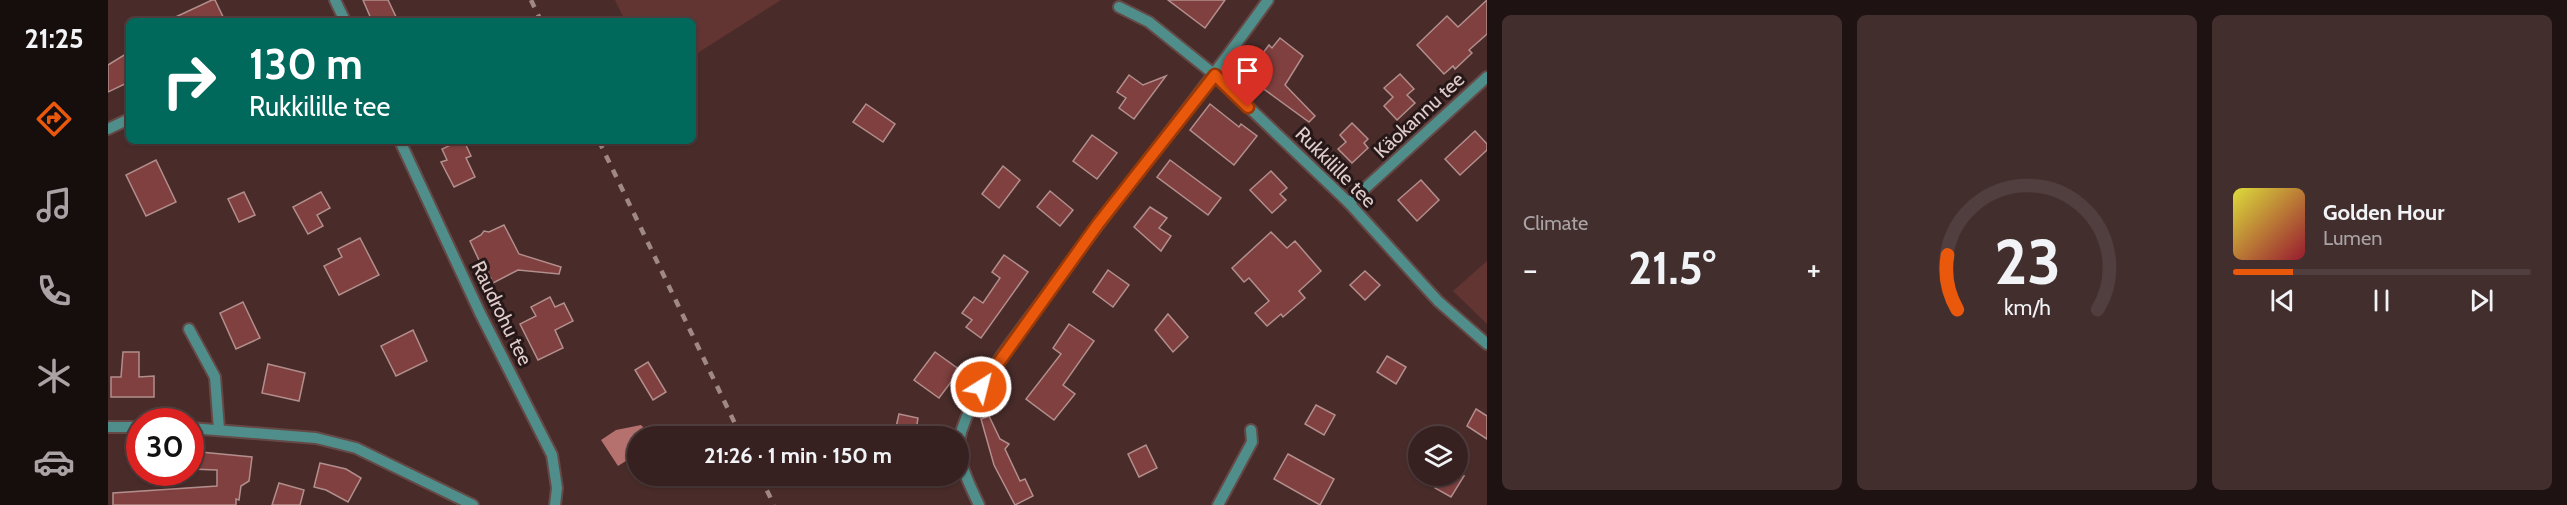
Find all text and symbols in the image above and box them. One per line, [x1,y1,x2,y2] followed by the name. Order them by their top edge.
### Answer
[24,22,84,55] text: 21:25
[249,38,363,90] text: 130 m
[150,42,228,120] icon: right
[1222,45,1273,107] pin
[1231,54,1264,87] icon: arrive
[1369,67,1469,163] street label: Käokannu tee
[249,90,390,123] text: Rukkilille tee
[33,98,75,140] icon: directions
[1291,122,1381,212] street label: Rukkilille tee
[33,184,75,226] icon: music
[2323,199,2444,226] text: Golden Hour
[1523,211,1588,235] text: Climate
[1994,224,2060,300] text: 23
[2323,226,2382,250] text: Lumen
[1628,241,1716,295] text: 21.5°
[1523,249,1538,289] text: −
[1806,249,1821,289] text: +
[466,257,538,369] street label: Raudrohu tee
[33,270,75,312] icon: phone
[2266,284,2299,317] icon: previous
[2365,284,2398,317] icon: pause
[2465,284,2498,317] icon: next
[2004,294,2050,320] text: km/h
[33,355,75,397] icon: climate
[949,355,1013,419] position arrow
[126,408,204,486] speed limit sign: 30
[1408,426,1468,486] map controls
[1408,426,1468,486] button: layers
[33,441,75,483] icon: car
[704,442,892,469] text: 21:26 · 1 min · 150 m

